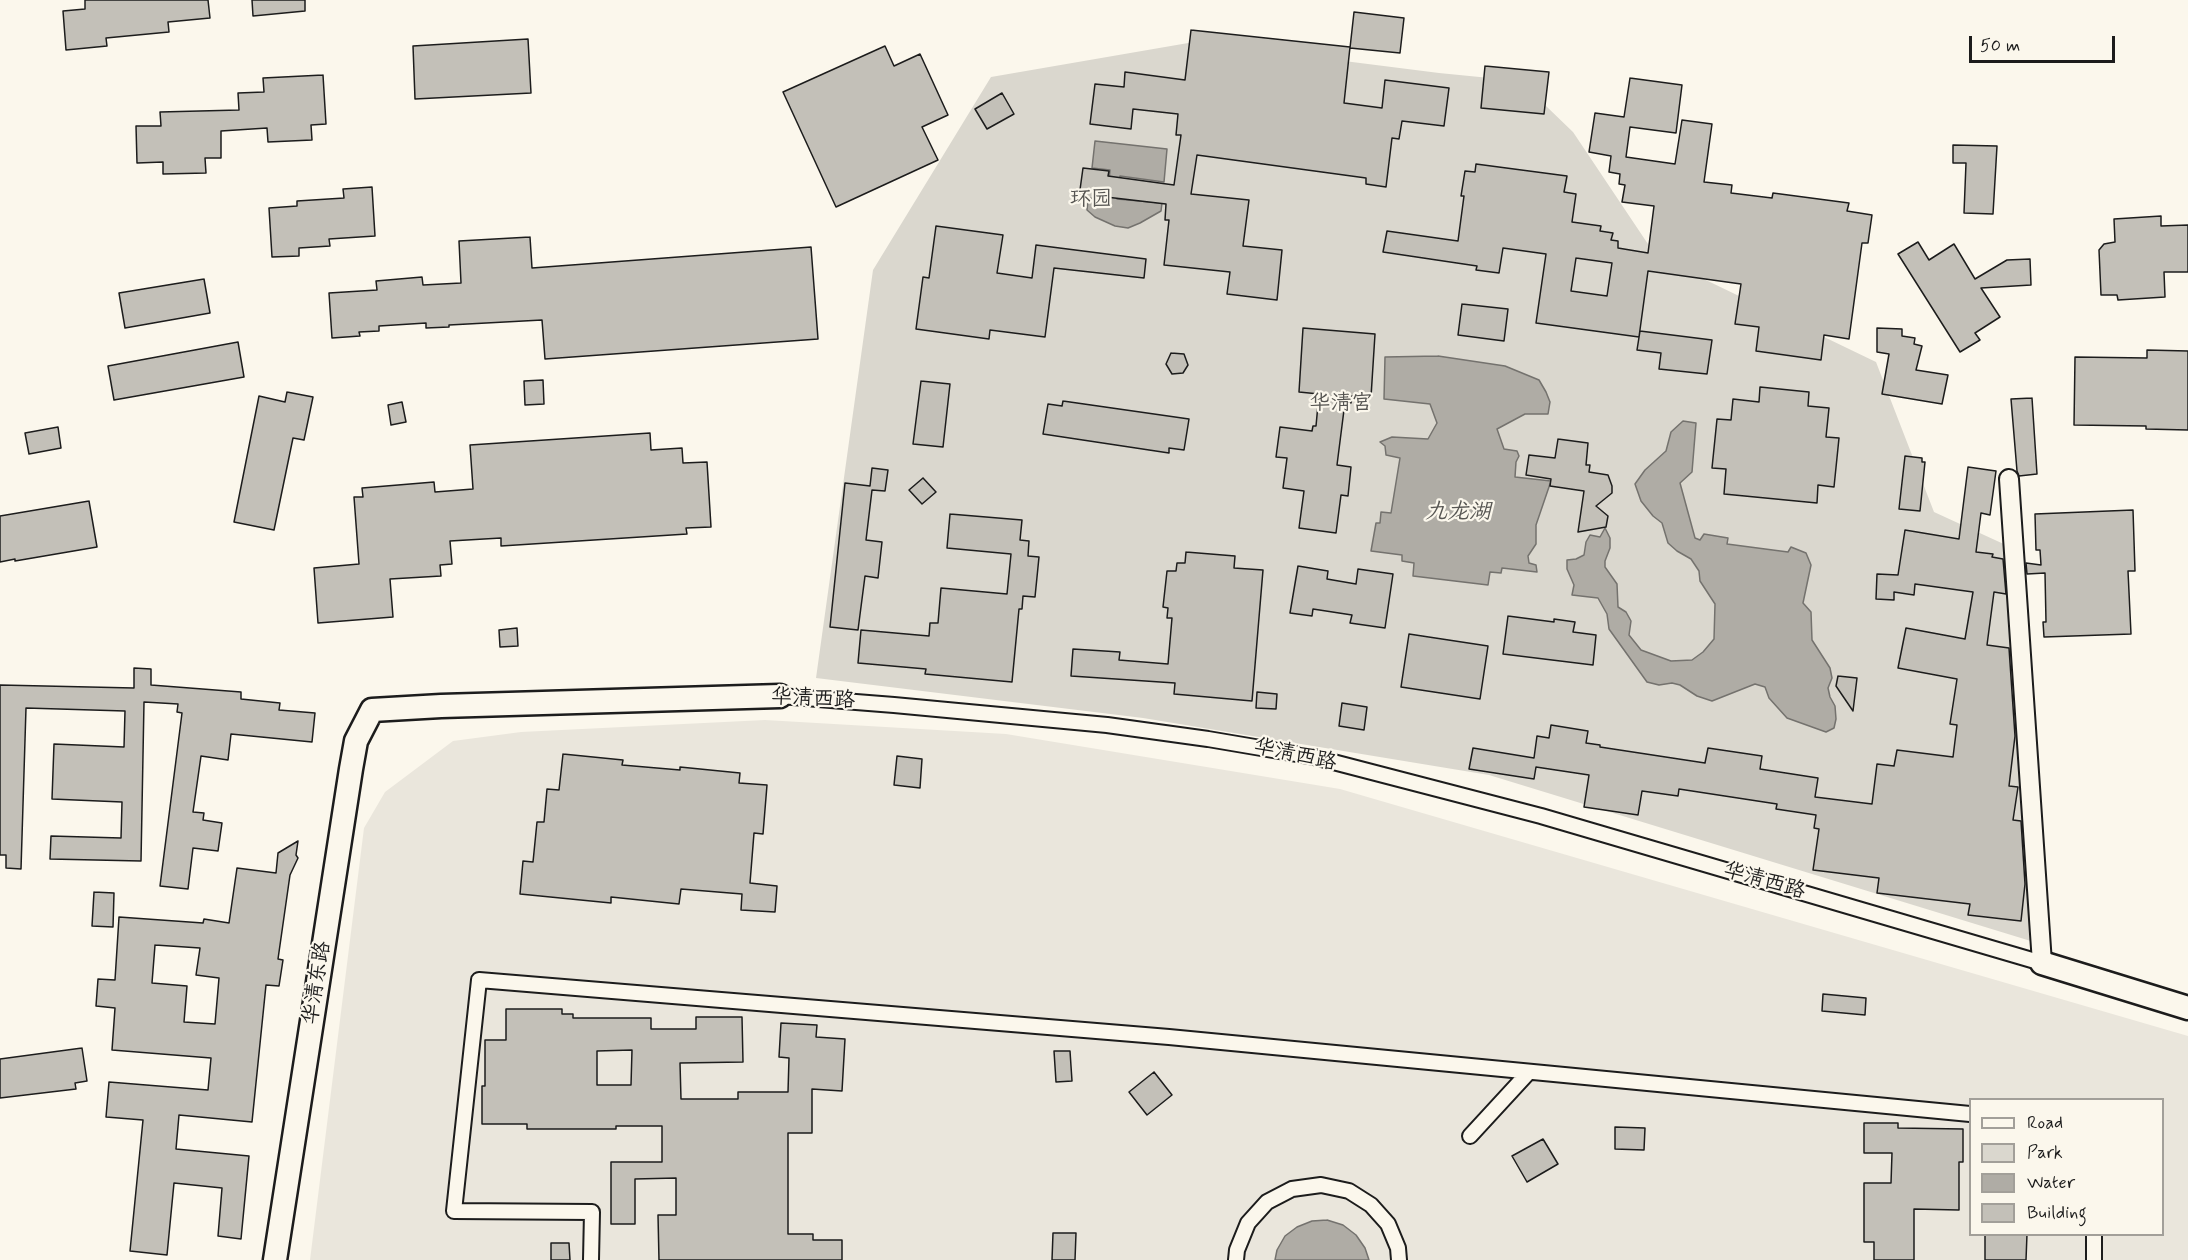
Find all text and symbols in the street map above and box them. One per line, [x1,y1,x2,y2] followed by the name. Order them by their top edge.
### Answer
[1972,24,2118,62] scale bar
[1980,34,2020,58] text: 50 m
[1070,188,1112,214] park label: 环园
[1310,392,1372,418] park label: 华清宫
[1425,500,1491,526] water label: 九龙湖
[770,685,856,715] street label: 华清西路
[1251,735,1339,777] street label: 华清西路
[1720,858,1808,906] street label: 华清西路
[299,940,337,1026] street label: 华清东路
[1969,1098,2164,1236] legend
[2027,1111,2063,1135] text: Road
[2027,1141,2063,1165] text: Park
[2027,1171,2075,1195] text: Water
[2027,1201,2087,1225] text: Building

